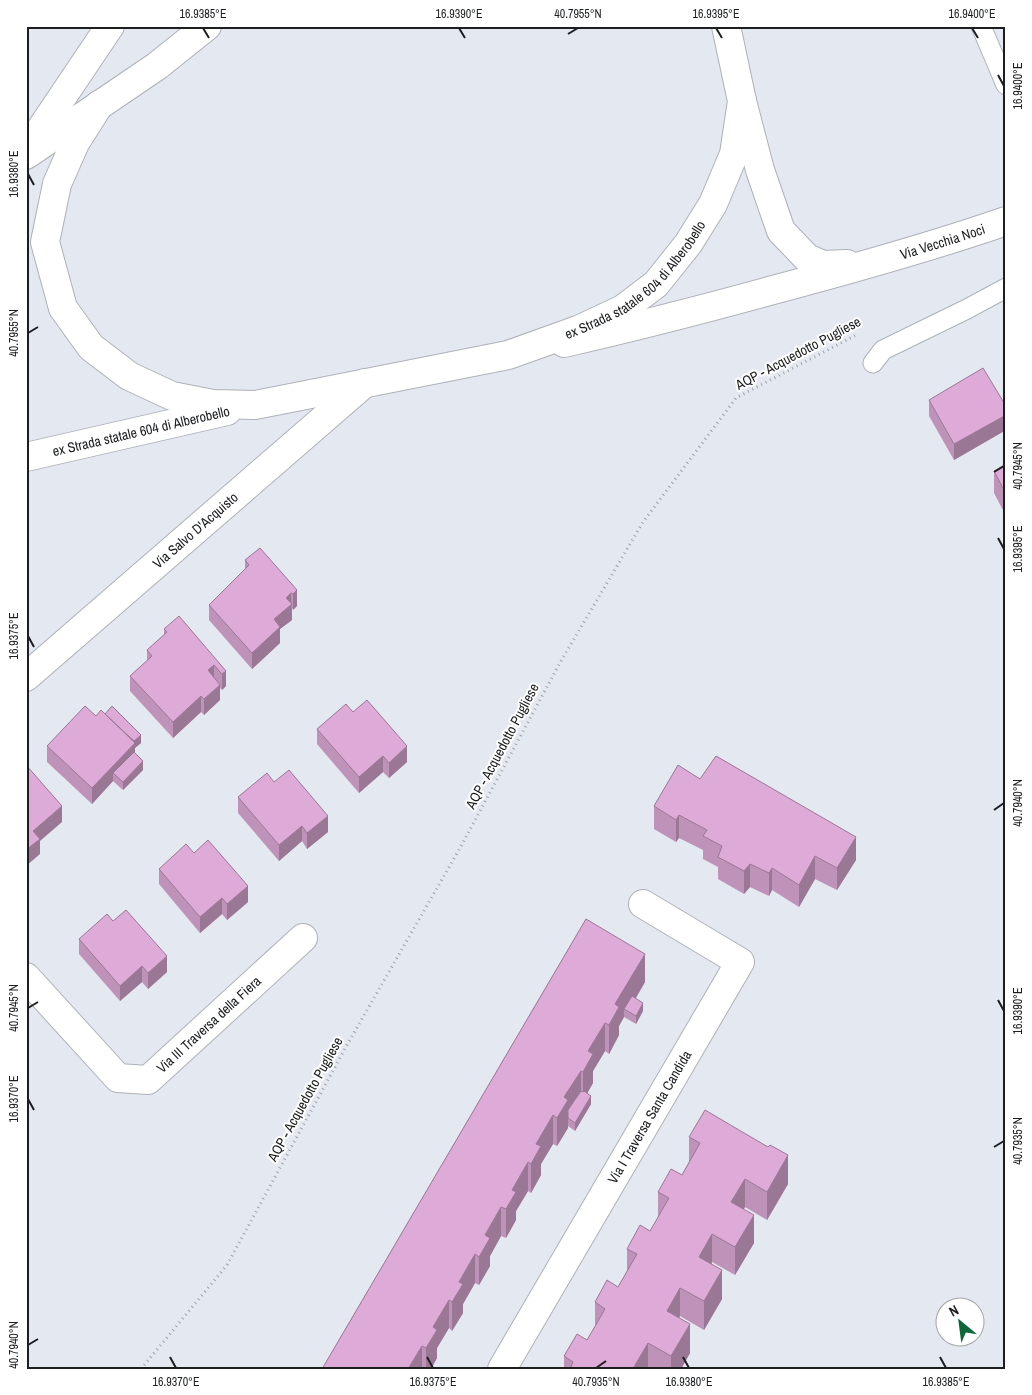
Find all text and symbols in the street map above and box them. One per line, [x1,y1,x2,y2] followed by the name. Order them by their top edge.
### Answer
[180,6,226,22] text: 16.9385°E
[436,6,482,22] text: 16.9390°E
[554,6,602,22] text: 40.7955°N
[693,6,739,22] text: 16.9395°E
[949,6,995,22] text: 16.9400°E
[1010,63,1026,109] text: 16.9400°E
[6,151,22,197] text: 16.9380°E
[562,217,709,343] street label: ex Strada statale 604 di Alberobello
[898,220,987,263] street label: Via Vecchia Noci
[6,309,22,357] text: 40.7955°N
[731,312,864,394] street label: AQP - Acquedotto Pugliese
[51,402,231,460] street label: ex Strada statale 604 di Alberobello
[1010,442,1026,490] text: 40.7945°N
[149,488,242,572] street label: Via Salvo D'Acquisto
[1010,526,1026,572] text: 16.9395°E
[6,613,22,659] text: 16.9375°E
[461,680,543,813] street label: AQP - Acquedotto Pugliese
[1010,779,1026,827] text: 40.7940°N
[153,972,265,1077] street label: Via III Traversa della Fiera
[6,984,22,1032] text: 40.7945°N
[1010,988,1026,1034] text: 16.9390°E
[263,1034,347,1165] street label: AQP - Acquedotto Pugliese
[603,1047,696,1187] street label: Via I Traversa Santa Candida
[6,1076,22,1122] text: 16.9370°E
[1010,1117,1026,1165] text: 40.7935°N
[934,1298,984,1348] north arrow
[946,1301,962,1321] text: N
[6,1321,22,1369] text: 40.7940°N
[153,1374,199,1390] text: 16.9370°E
[410,1374,456,1390] text: 16.9375°E
[572,1374,620,1390] text: 40.7935°N
[666,1374,712,1390] text: 16.9380°E
[923,1374,969,1390] text: 16.9385°E

